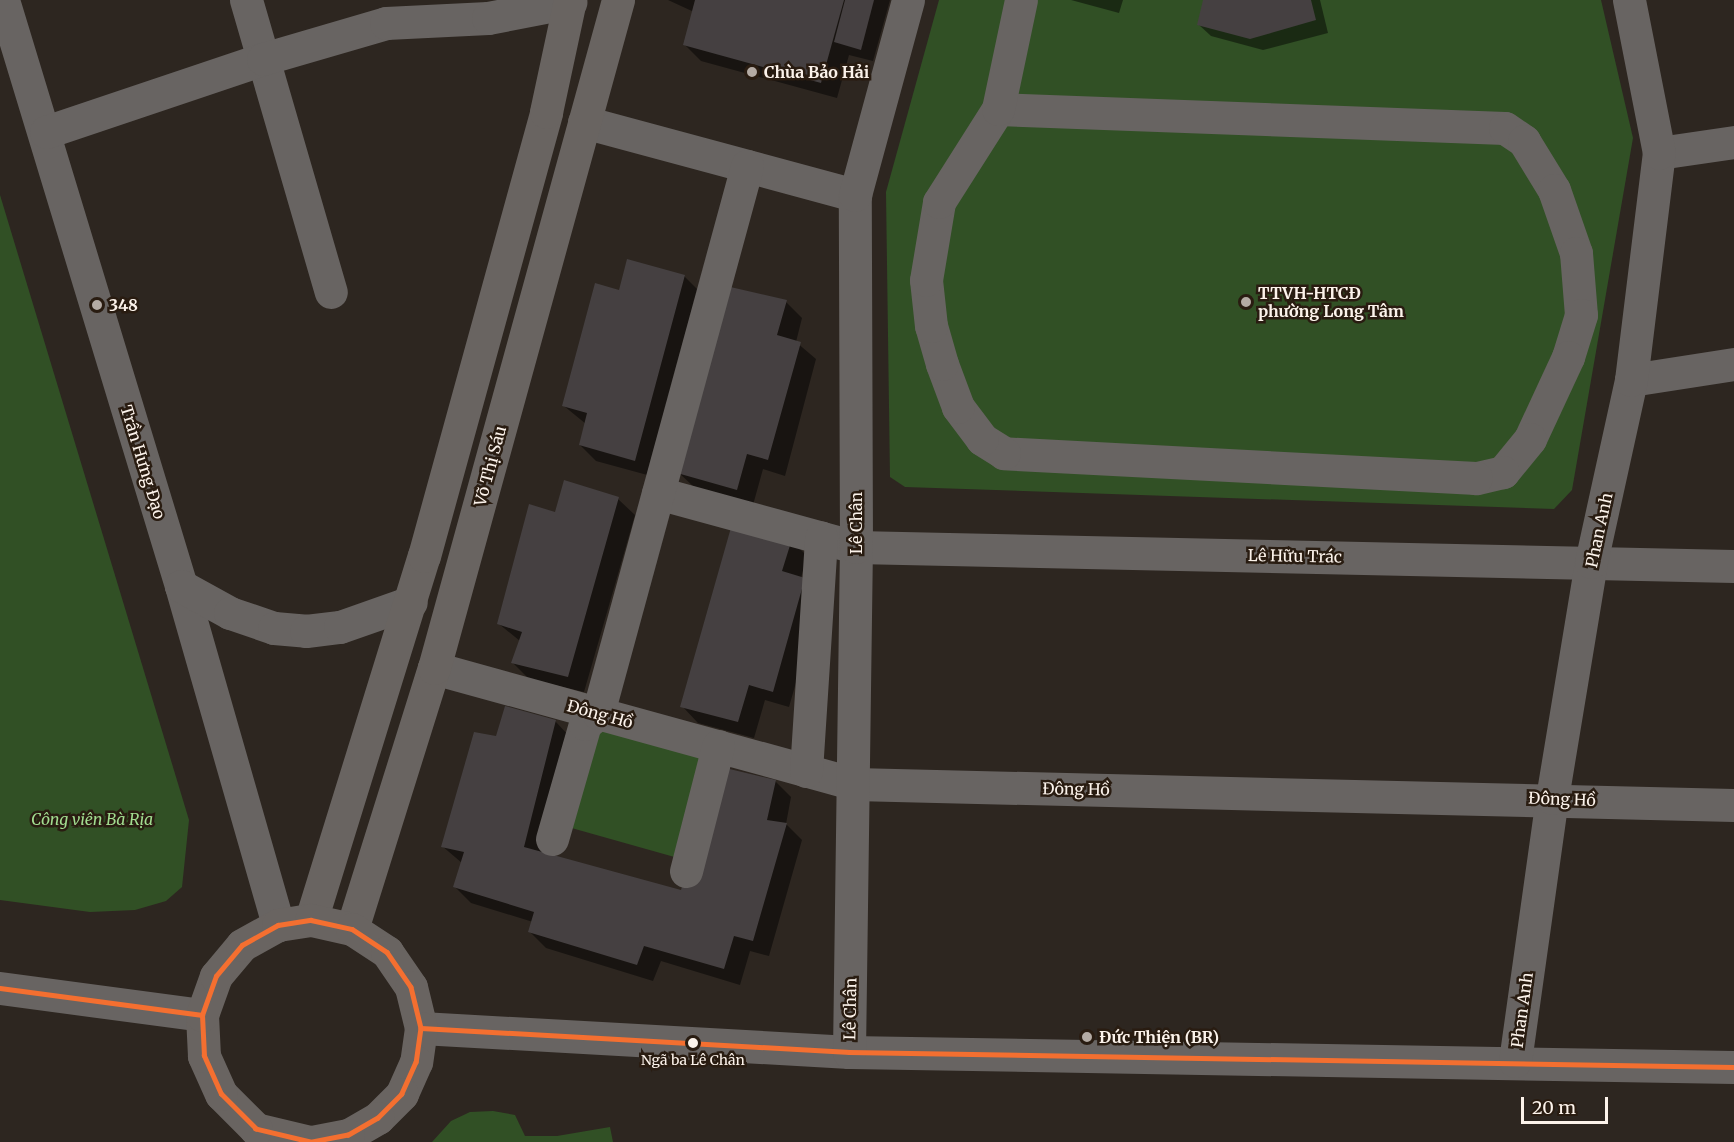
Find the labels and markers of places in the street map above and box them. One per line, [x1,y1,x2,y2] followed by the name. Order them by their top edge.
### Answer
[764,62,869,82] place label: Chùa Bảo Hải
[745,65,759,79] marker: Chùa Bảo Hải
[1258,283,1404,321] place label: TTVH-HTCĐ phường Long Tâm
[109,295,138,315] place label: 348
[1239,295,1253,309] marker: TTVH-HTCĐ phường Long Tâm
[90,298,104,312] marker: 348
[1099,1027,1219,1047] place label: Đức Thiện (BR)
[1080,1030,1094,1044] marker: Đức Thiện (BR)
[687,1037,699,1049] marker: Ngã ba Lê Chân
[641,1052,745,1068] place label: Ngã ba Lê Chân

